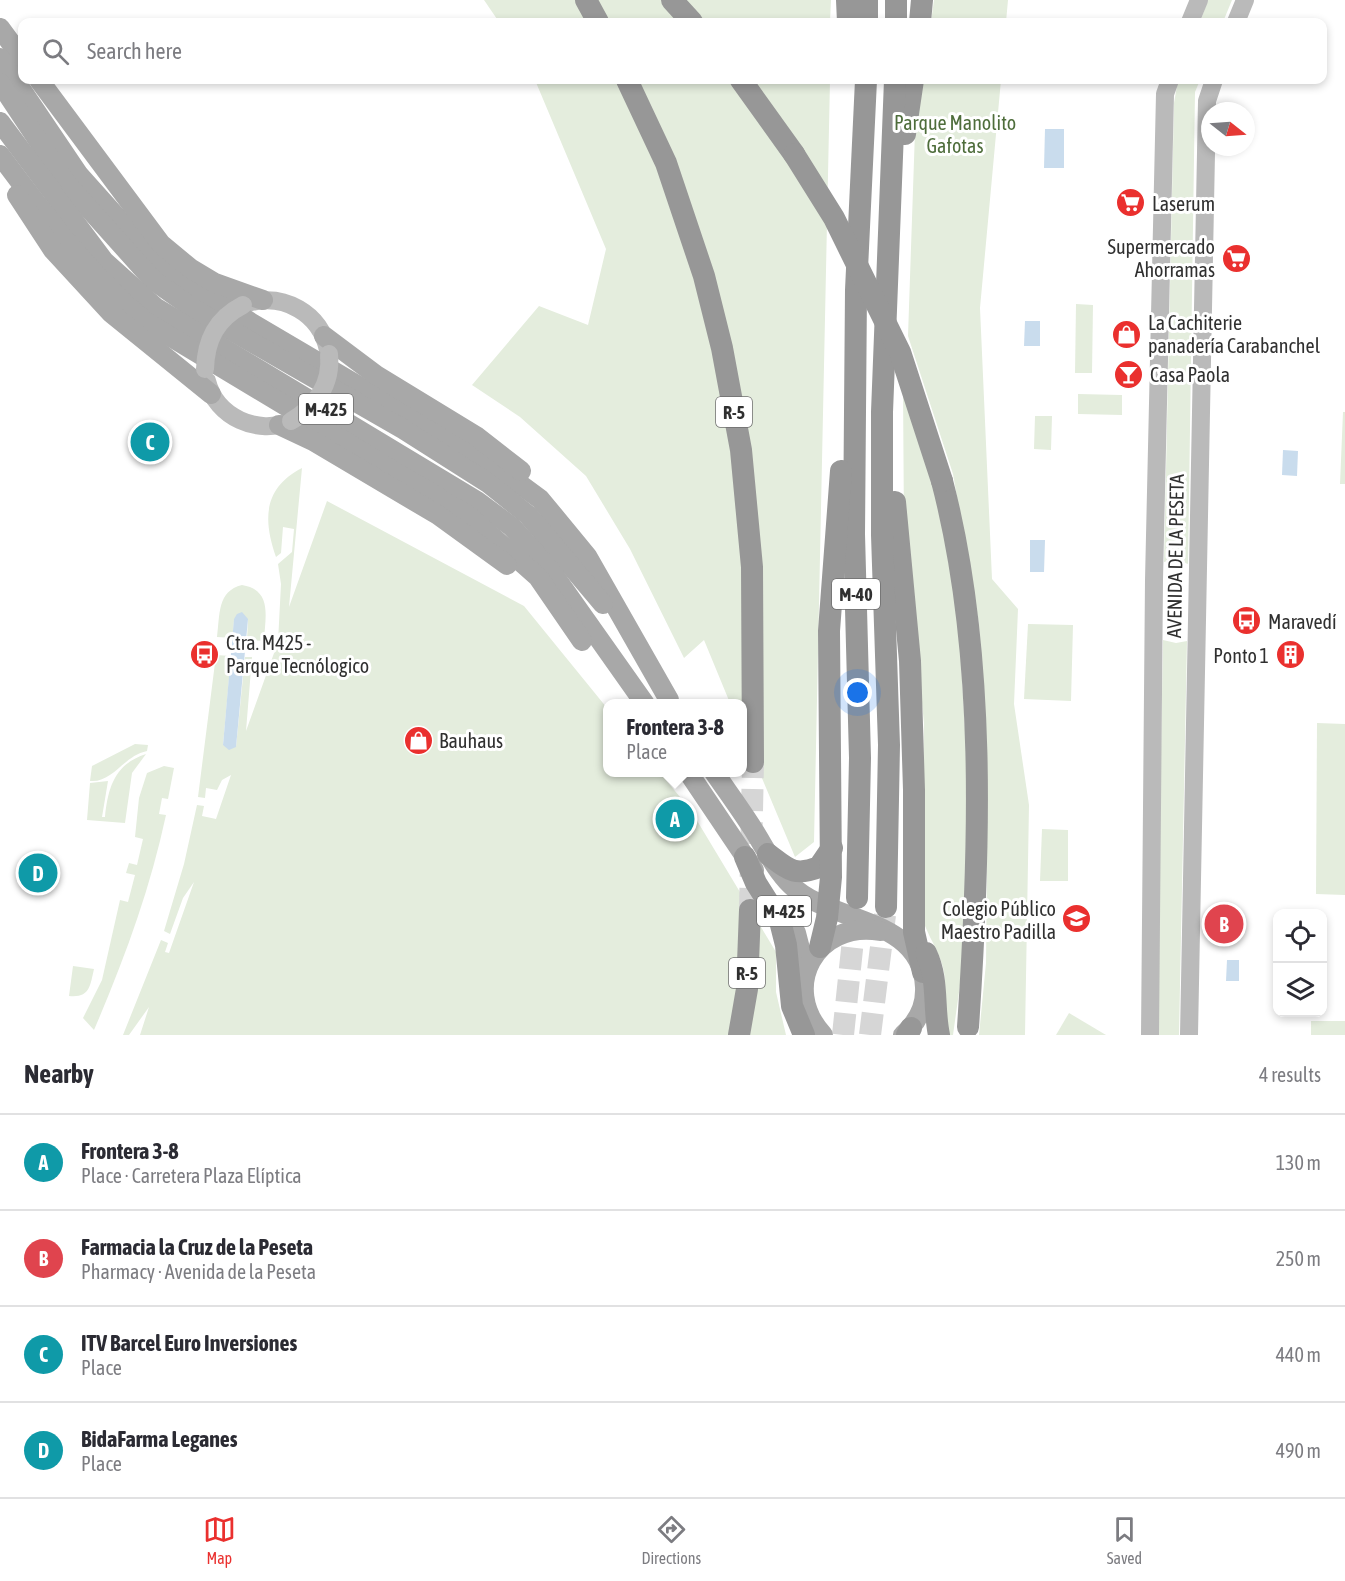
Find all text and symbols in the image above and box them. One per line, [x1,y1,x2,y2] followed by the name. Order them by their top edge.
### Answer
[18,18,1327,84] search box
[39,35,72,68] icon: search
[87,38,182,64] text: Search here
[1201,102,1255,156] north arrow
[894,111,1016,157] park label: Parque Manolito Gafotas
[1115,187,1147,219] supermarket icon: Laserum
[1152,192,1215,215] place label: Laserum
[1108,235,1215,281] place label: Supermercado Ahorramas
[1220,242,1252,274] supermarket icon: Supermercado Ahorramas
[1148,311,1321,357] place label: La Cachiterie panadería Carabanchel
[1111,318,1143,350] shop icon: La Cachiterie panadería Carabanchel
[1113,358,1145,390] bar icon: Casa Paola
[1150,363,1230,386] place label: Casa Paola
[299,394,353,424] road number: M-425
[716,397,752,427] road number: R-5
[130,420,170,464] pin: C
[1162,474,1188,638] street label: AVENIDA DE LA PESETA
[832,579,880,609] road number: M-40
[1231,605,1263,637] bus stop icon: Maravedí
[1268,610,1337,633] place label: Maravedí
[226,631,369,677] place label: Ctra. M425 - Parque Tecnólogico
[189,638,221,670] bus stop icon: Ctra. M425 - Parque Tecnólogico
[1274,639,1306,671] building icon: Ponto 1
[1213,644,1269,667] place label: Ponto 1
[843,678,872,707] your location
[603,699,747,777] popup
[626,714,724,740] text: Frontera 3-8
[402,724,434,756] shop icon: Bauhaus
[439,729,503,752] place label: Bauhaus
[626,740,667,763] text: Place
[656,796,694,842] pin: A
[18,850,57,896] pin: D
[757,896,811,926] road number: M-425
[941,897,1056,943] place label: Colegio Público Maestro Padilla
[1204,902,1244,946] pin: B
[1061,903,1093,935] school or university icon: Colegio Público Maestro Padilla
[1273,909,1327,1017] map controls
[1273,909,1327,963] button: locate
[729,958,765,988] road number: R-5
[1273,963,1327,1017] button: layers
[24,1059,94,1089] text: Nearby
[1259,1063,1321,1086] text: 4 results
[81,1138,179,1164] text: Frontera 3-8
[39,1151,48,1174] text: A
[1276,1151,1321,1174] text: 130 m
[81,1164,302,1187] text: Place · Carretera Plaza Elíptica
[81,1234,313,1260] text: Farmacia la Cruz de la Peseta
[39,1247,48,1270] text: B
[1276,1247,1321,1270] text: 250 m
[81,1260,316,1283] text: Pharmacy · Avenida de la Peseta
[81,1330,297,1356] text: ITV Barcel Euro Inversiones
[39,1343,48,1366] text: C
[1276,1343,1321,1366] text: 440 m
[81,1356,122,1379] text: Place
[81,1426,238,1452] text: BidaFarma Leganes
[38,1439,49,1462] text: D
[1276,1439,1321,1462] text: 490 m
[81,1452,122,1475] text: Place
[203,1513,236,1567] tab: Map
[641,1513,701,1567] tab: Directions
[1107,1513,1142,1567] tab: Saved

